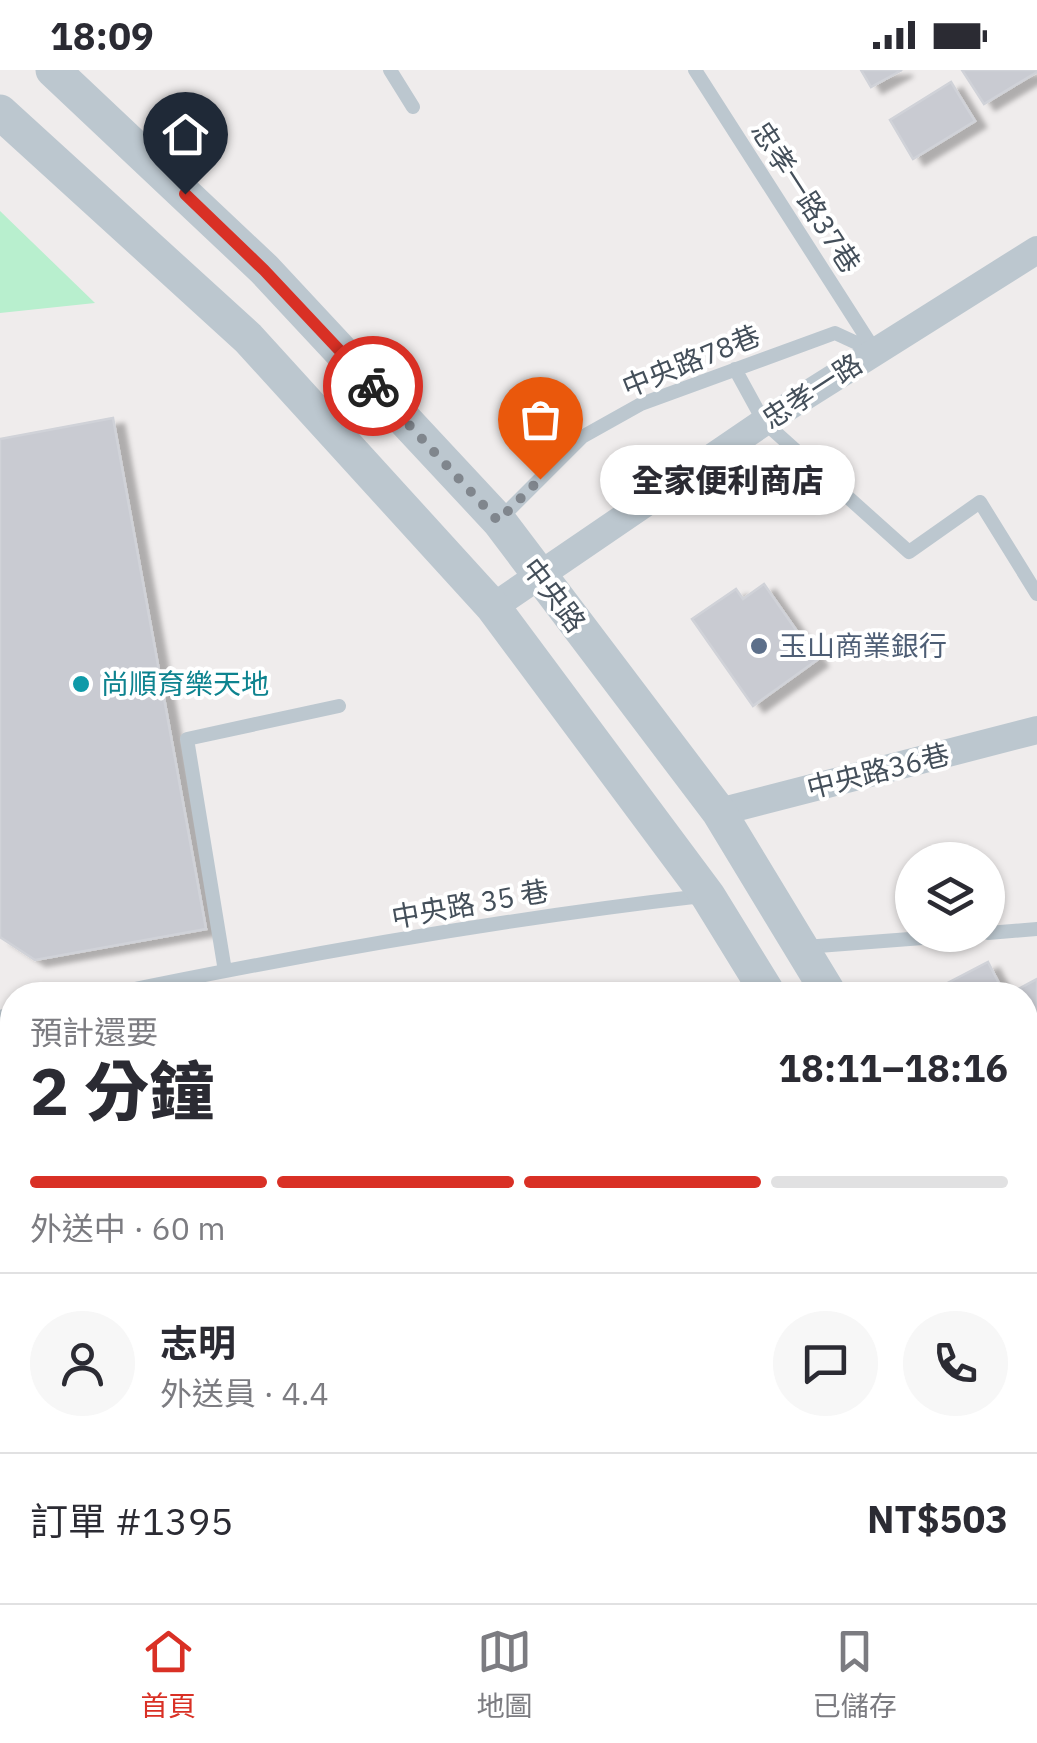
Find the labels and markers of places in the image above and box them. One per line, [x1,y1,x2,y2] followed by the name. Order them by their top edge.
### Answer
[143,92,228,195] pin
[498,377,583,480] pin
[600,444,855,514] callout: 全家便利商店
[779,627,947,664] place label: 玉山商業銀行
[748,635,770,657] marker: 玉山商業銀行
[101,665,269,702] place label: 尚順育樂天地
[70,673,92,695] marker: 尚順育樂天地

